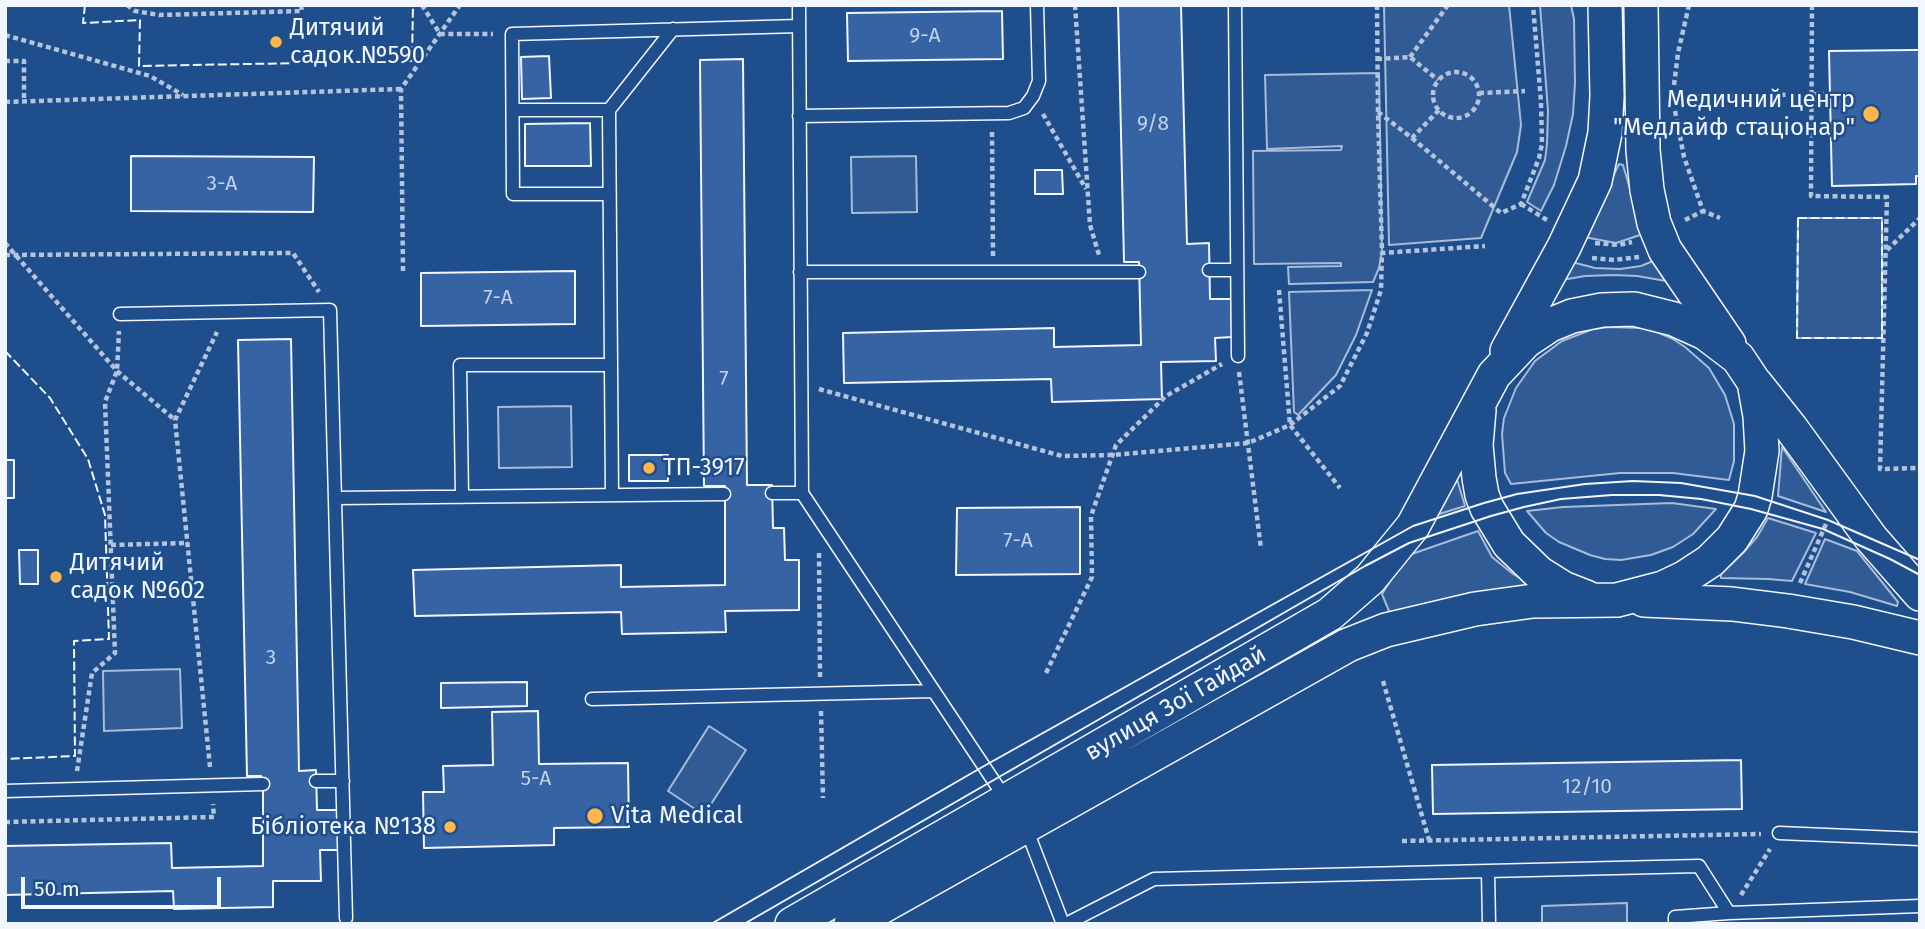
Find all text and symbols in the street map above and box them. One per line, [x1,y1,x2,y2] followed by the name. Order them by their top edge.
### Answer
[290,14,425,70] place label: Дитячий садок №590
[909,23,941,49] house number: 9-А
[268,34,284,50] marker: Дитячий садок №590
[1613,86,1855,142] place label: Медичний центр "Медлайф стаціонар"
[1861,104,1881,124] marker: Медичний центр "Медлайф стаціонар"
[1137,111,1169,137] house number: 9/8
[207,171,237,197] house number: 3-А
[483,285,513,311] house number: 7-А
[719,366,729,392] house number: 7
[663,454,745,482] place label: ТП-3917
[641,460,657,476] marker: ТП-3917
[1003,528,1033,554] house number: 7-А
[70,549,205,605] place label: Дитячий садок №602
[48,569,64,585] marker: Дитячий садок №602
[1080,640,1272,768] street label: вулиця Зої Гайдай
[266,645,276,671] house number: 3
[521,766,551,792] house number: 5-А
[1562,774,1612,800] house number: 12/10
[611,802,743,830] place label: Vita Medical
[585,806,605,826] marker: Vita Medical
[250,813,436,841] place label: Бібліотека №138
[442,819,458,835] marker: Бібліотека №138
[24,862,224,906] scale bar
[34,876,80,902] text: 50 m

